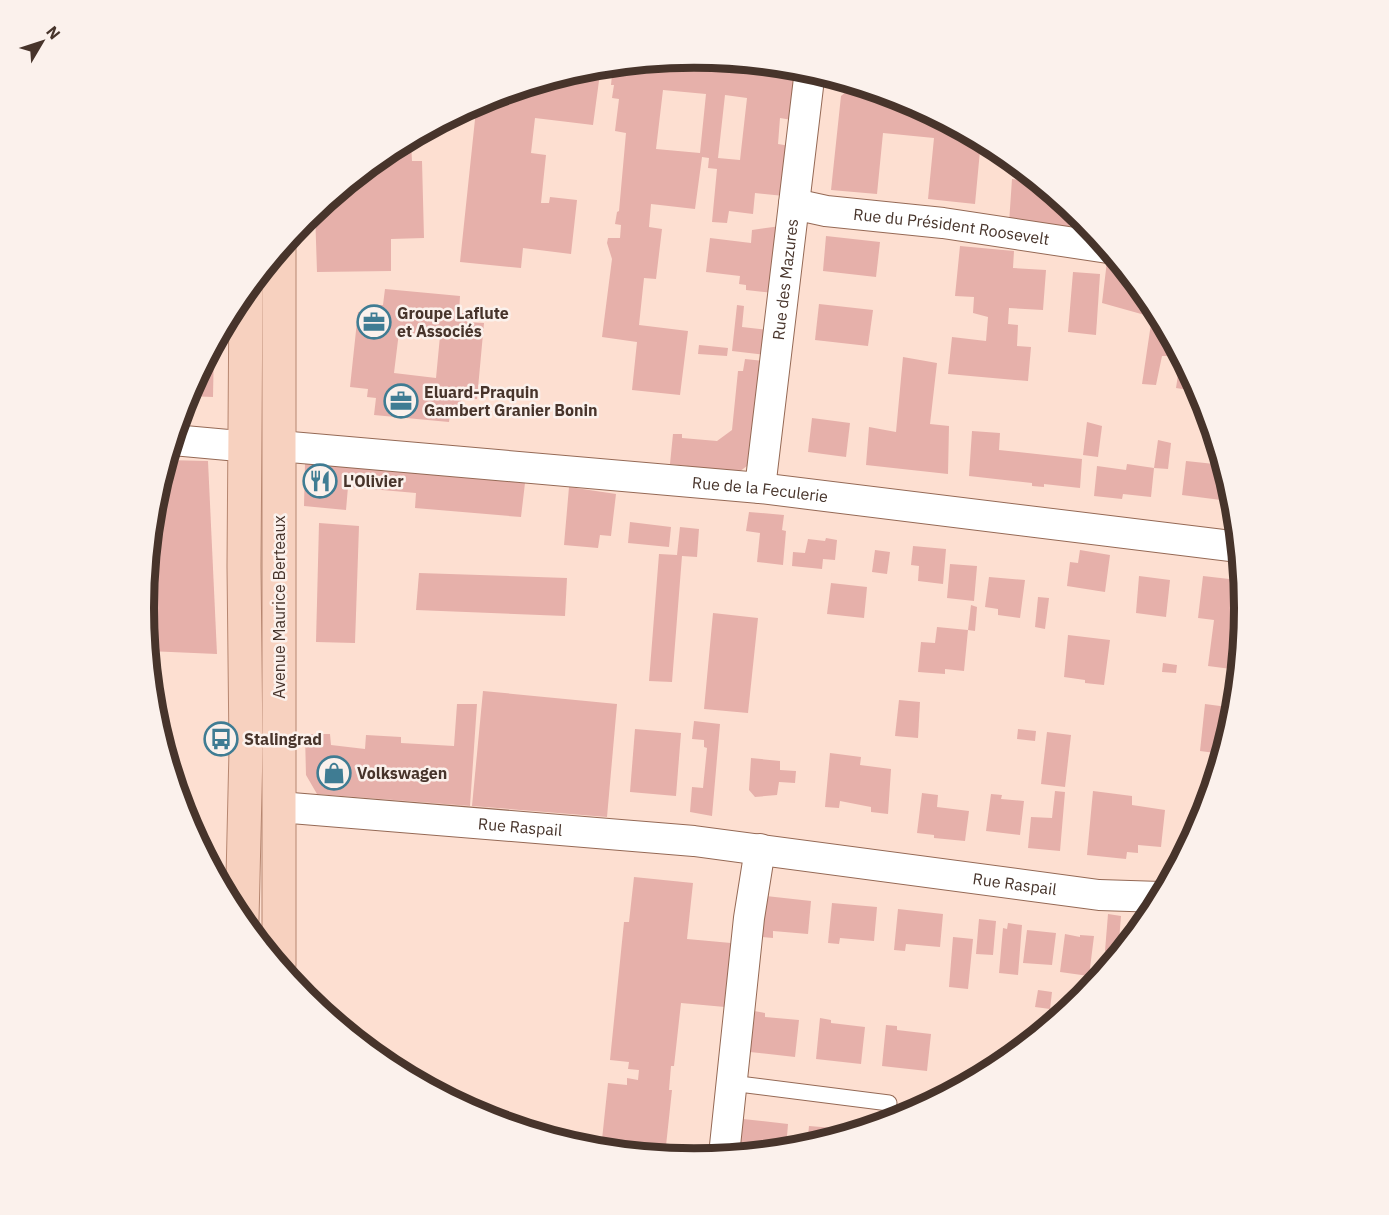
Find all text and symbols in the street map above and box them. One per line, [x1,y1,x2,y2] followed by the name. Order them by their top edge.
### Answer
[12,12,72,72] north arrow
[42,22,65,43] text: N
[852,204,1051,249] street label: Rue du Président Roosevelt
[768,218,802,341] street label: Rue des Mazures
[397,303,509,341] place label: Groupe Laflute et Associés
[356,304,392,340] office icon: Groupe Laflute et Associés
[424,382,598,420] place label: Eluard-Praquin Gambert Granier Bonin
[383,383,419,419] office icon: Eluard-Praquin Gambert Granier Bonin
[302,463,338,499] restaurant icon: L'Olivier
[343,471,404,491] place label: L'Olivier
[691,472,829,506] street label: Rue de la Feculerie
[269,515,289,699] street label: Avenue Maurice Berteaux
[203,721,239,757] bus stop icon: Stalingrad
[244,729,322,749] place label: Stalingrad
[316,755,352,791] shop icon: Volkswagen
[357,763,447,783] place label: Volkswagen
[477,813,563,840] street label: Rue Raspail
[972,868,1058,899] street label: Rue Raspail

